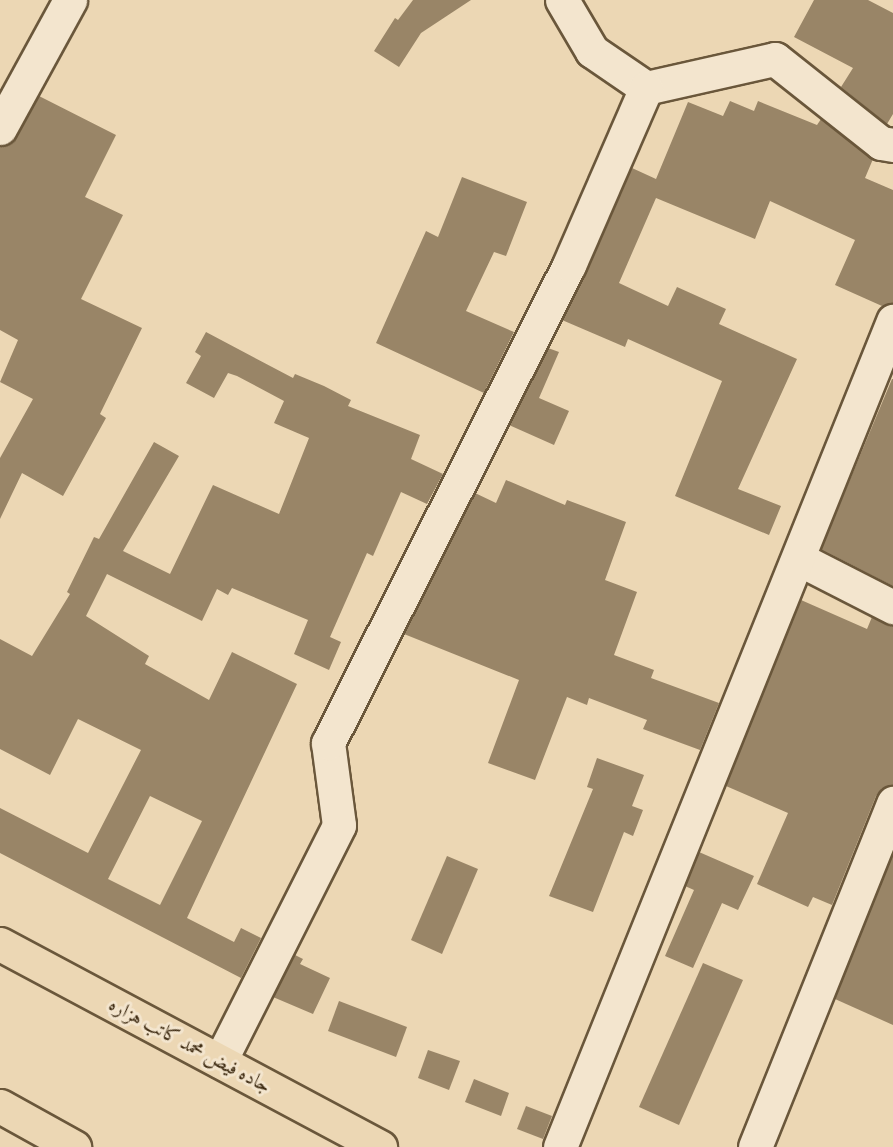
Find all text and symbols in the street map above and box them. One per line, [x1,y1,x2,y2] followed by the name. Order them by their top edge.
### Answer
[105,992,275,1098] street label: جاده فیض محمد کاتب هزاره

